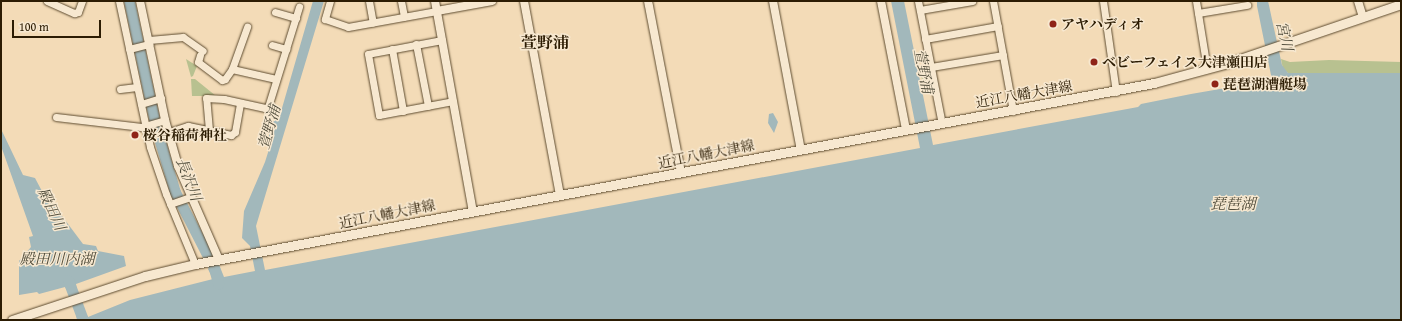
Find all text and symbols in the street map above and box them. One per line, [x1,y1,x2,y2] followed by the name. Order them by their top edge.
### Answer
[14,12,103,38] scale bar
[1061,16,1145,32] place label: アヤハディオ
[19,18,49,35] text: 100 m
[1048,19,1058,29] marker: アヤハディオ
[1273,19,1297,53] water label: 宮川
[521,32,569,52] district label: 萱野浦
[911,47,937,95] water label: 萱野浦
[1102,54,1269,70] place label: ベビーフェイス大津瀬田店
[1089,57,1099,67] marker: ベビーフェイス大津瀬田店
[1223,76,1307,92] place label: 琵琶湖漕艇場
[974,77,1074,111] street label: 近江八幡大津線
[1210,79,1220,89] marker: 琵琶湖漕艇場
[254,103,284,151] water label: 萱野浦
[143,127,227,143] place label: 桜谷稲荷神社
[130,130,140,140] marker: 桜谷稲荷神社
[656,136,756,172] street label: 近江八幡大津線
[173,155,205,203] water label: 長沢川
[34,185,70,233] water label: 殿田川
[1211,195,1255,213] water label: 琵琶湖
[337,196,437,232] street label: 近江八幡大津線
[20,250,94,268] water label: 殿田川内湖

